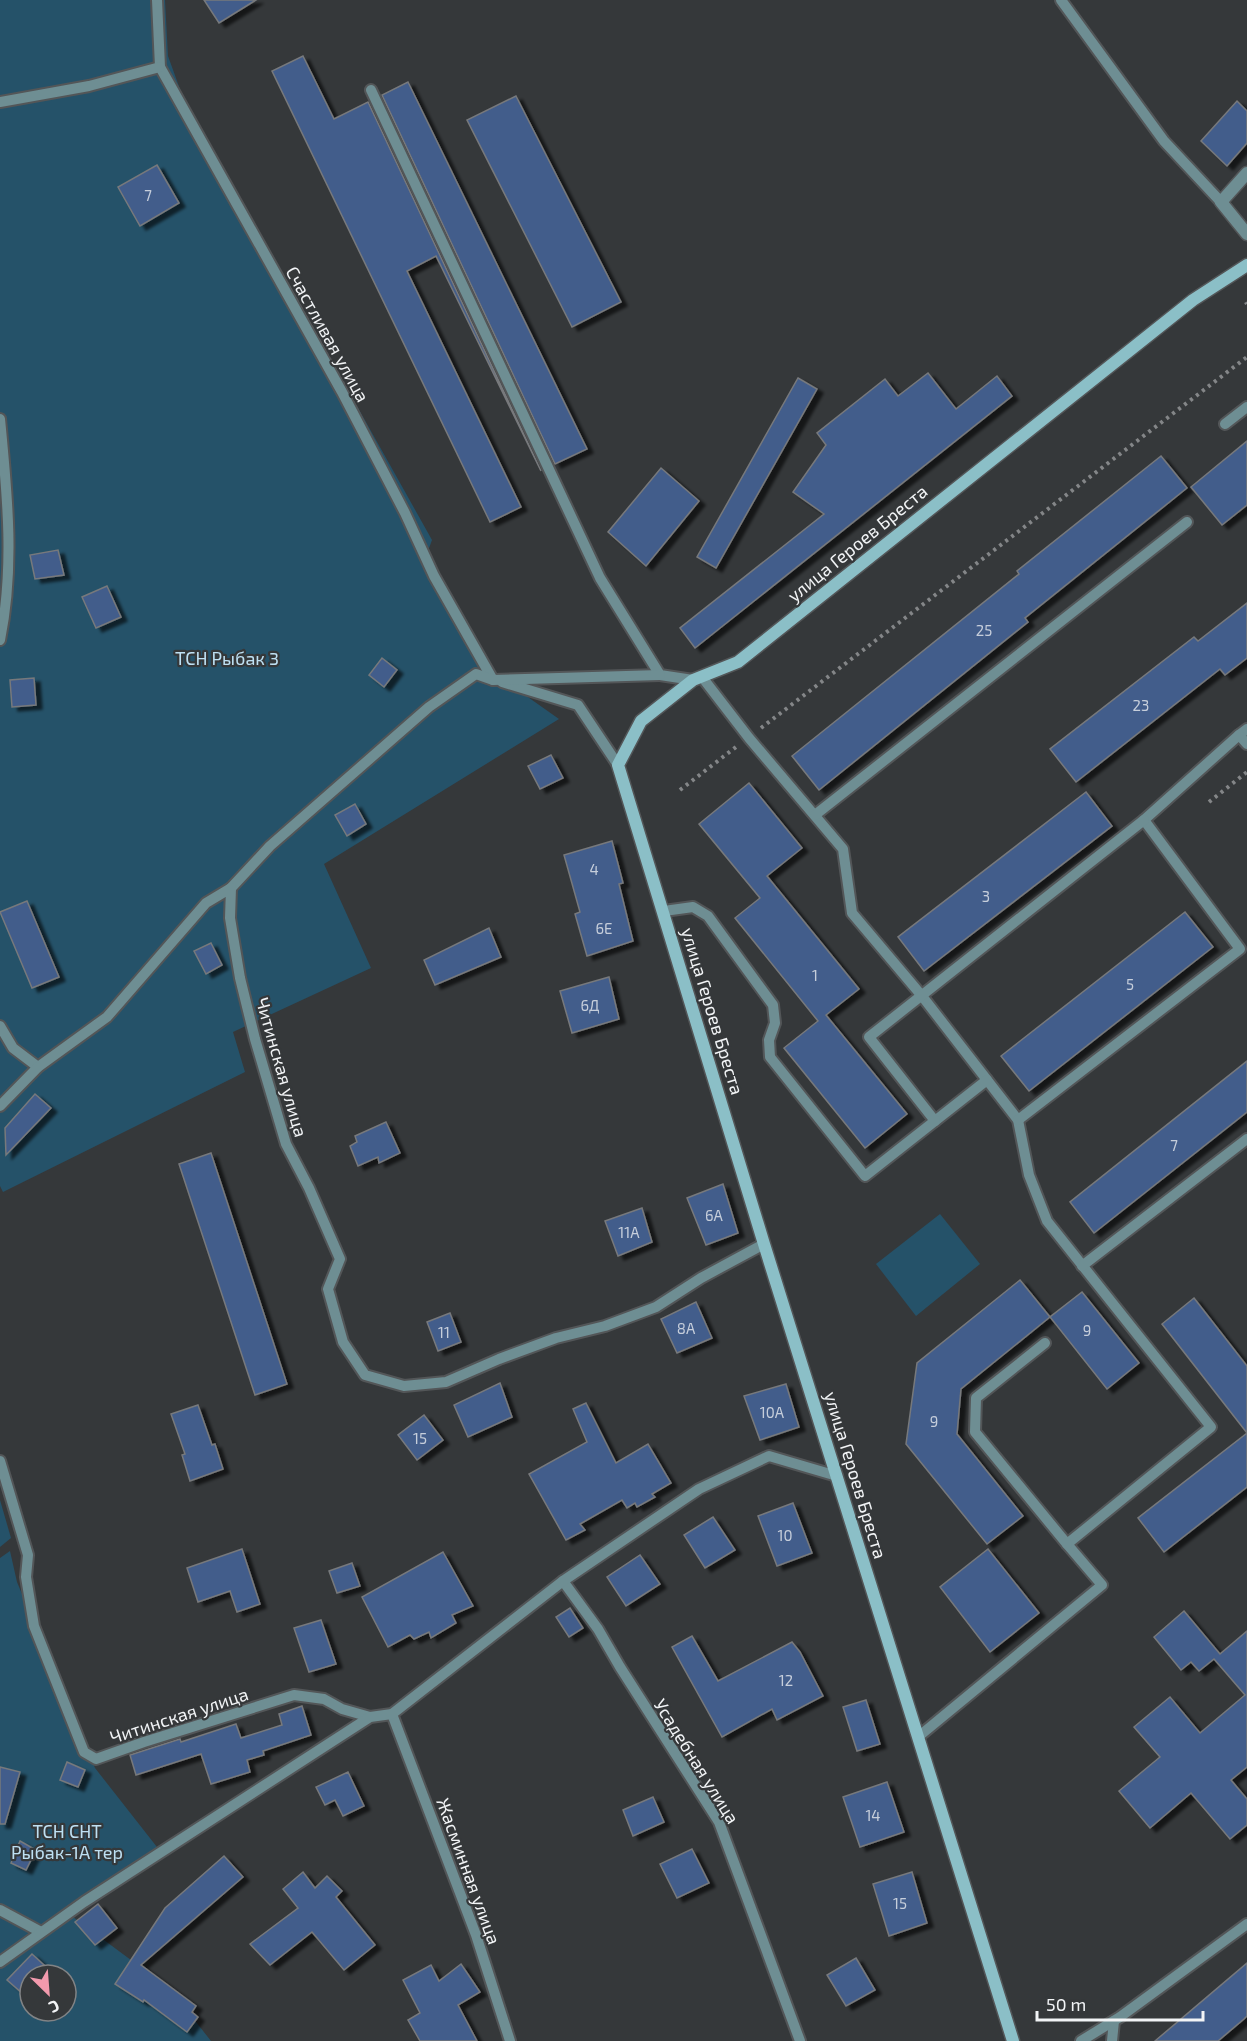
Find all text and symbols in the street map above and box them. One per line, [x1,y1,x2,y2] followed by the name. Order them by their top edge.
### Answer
[144,186,152,204] house number: 7
[282,262,374,406] street label: Счастливая улица
[783,480,931,606] street label: улица Героев Бреста
[976,621,992,639] house number: 25
[175,647,279,669] park label: ТСН Рыбак 3
[1133,696,1149,714] house number: 23
[589,860,599,878] house number: 4
[982,887,990,905] house number: 3
[596,919,612,937] house number: 6Е
[677,925,749,1097] street label: улица Героев Бреста
[812,966,818,984] house number: 1
[1126,975,1134,993] house number: 5
[252,995,312,1139] street label: Читинская улица
[581,996,599,1014] house number: 6Д
[1170,1136,1178,1154] house number: 7
[705,1206,724,1224] house number: 6А
[618,1223,640,1241] house number: 11А
[677,1319,696,1337] house number: 8А
[1083,1321,1091,1339] house number: 9
[438,1323,450,1341] house number: 11
[820,1389,892,1561] street label: улица Героев Бреста
[760,1403,785,1421] house number: 10А
[930,1412,938,1430] house number: 9
[413,1429,427,1447] house number: 15
[777,1526,793,1544] house number: 10
[779,1671,793,1689] house number: 12
[107,1682,251,1748] street label: Читинская улица
[650,1694,744,1828] street label: Усадебная улица
[432,1795,506,1947] street label: Жасминная улица
[865,1806,881,1824] house number: 14
[11,1820,123,1863] park label: ТСН СНТ Рыбак-1А тер
[893,1894,907,1912] house number: 15
[18,1963,78,2023] north arrow
[1037,1984,1204,2022] scale bar
[1046,1993,1086,2015] text: 50 m
[46,1996,63,2018] text: С

